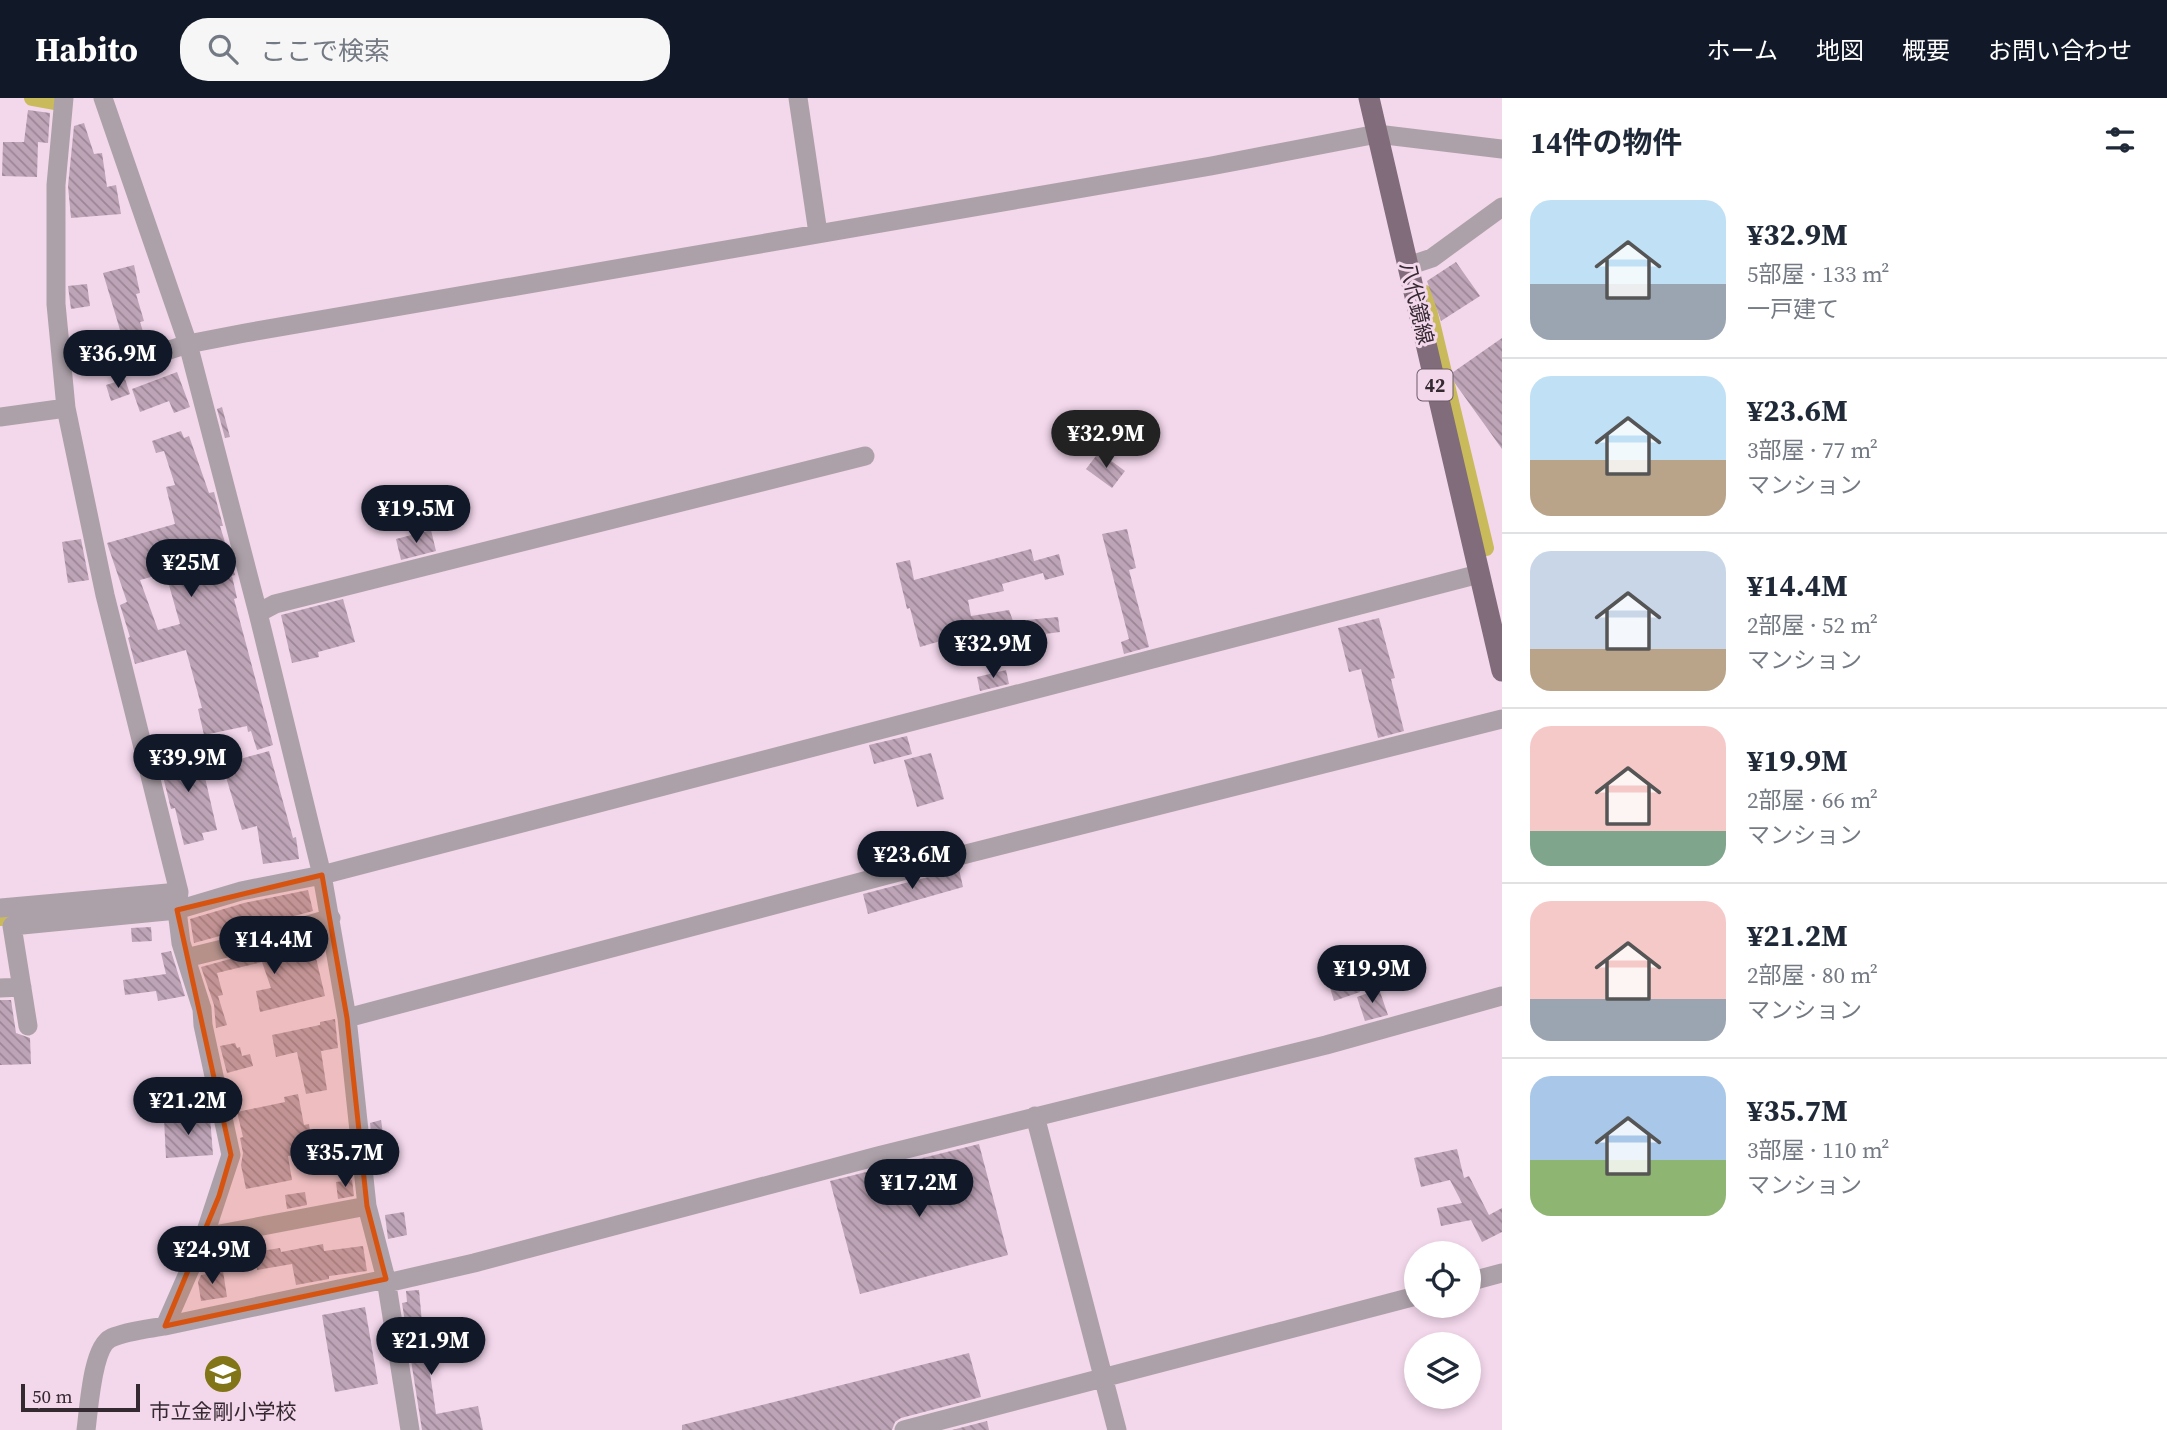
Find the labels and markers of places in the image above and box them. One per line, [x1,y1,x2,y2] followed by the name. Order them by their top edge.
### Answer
[61,330,175,390] pin: ¥36.9M
[1049,410,1163,470] pin: ¥32.9M
[359,486,473,545] pin: ¥19.5M
[150,540,232,599] pin: ¥25M
[936,620,1050,680] pin: ¥32.9M
[131,734,245,794] pin: ¥39.9M
[855,832,969,891] pin: ¥23.6M
[217,916,331,976] pin: ¥14.4M
[1315,946,1429,1005] pin: ¥19.9M
[131,1077,245,1137] pin: ¥21.2M
[288,1130,402,1189] pin: ¥35.7M
[862,1160,976,1219] pin: ¥17.2M
[155,1226,269,1286] pin: ¥24.9M
[374,1318,488,1377] pin: ¥21.9M
[202,1353,244,1395] school or university icon: 市立金剛小学校
[150,1397,297,1426] place label: 市立金剛小学校

